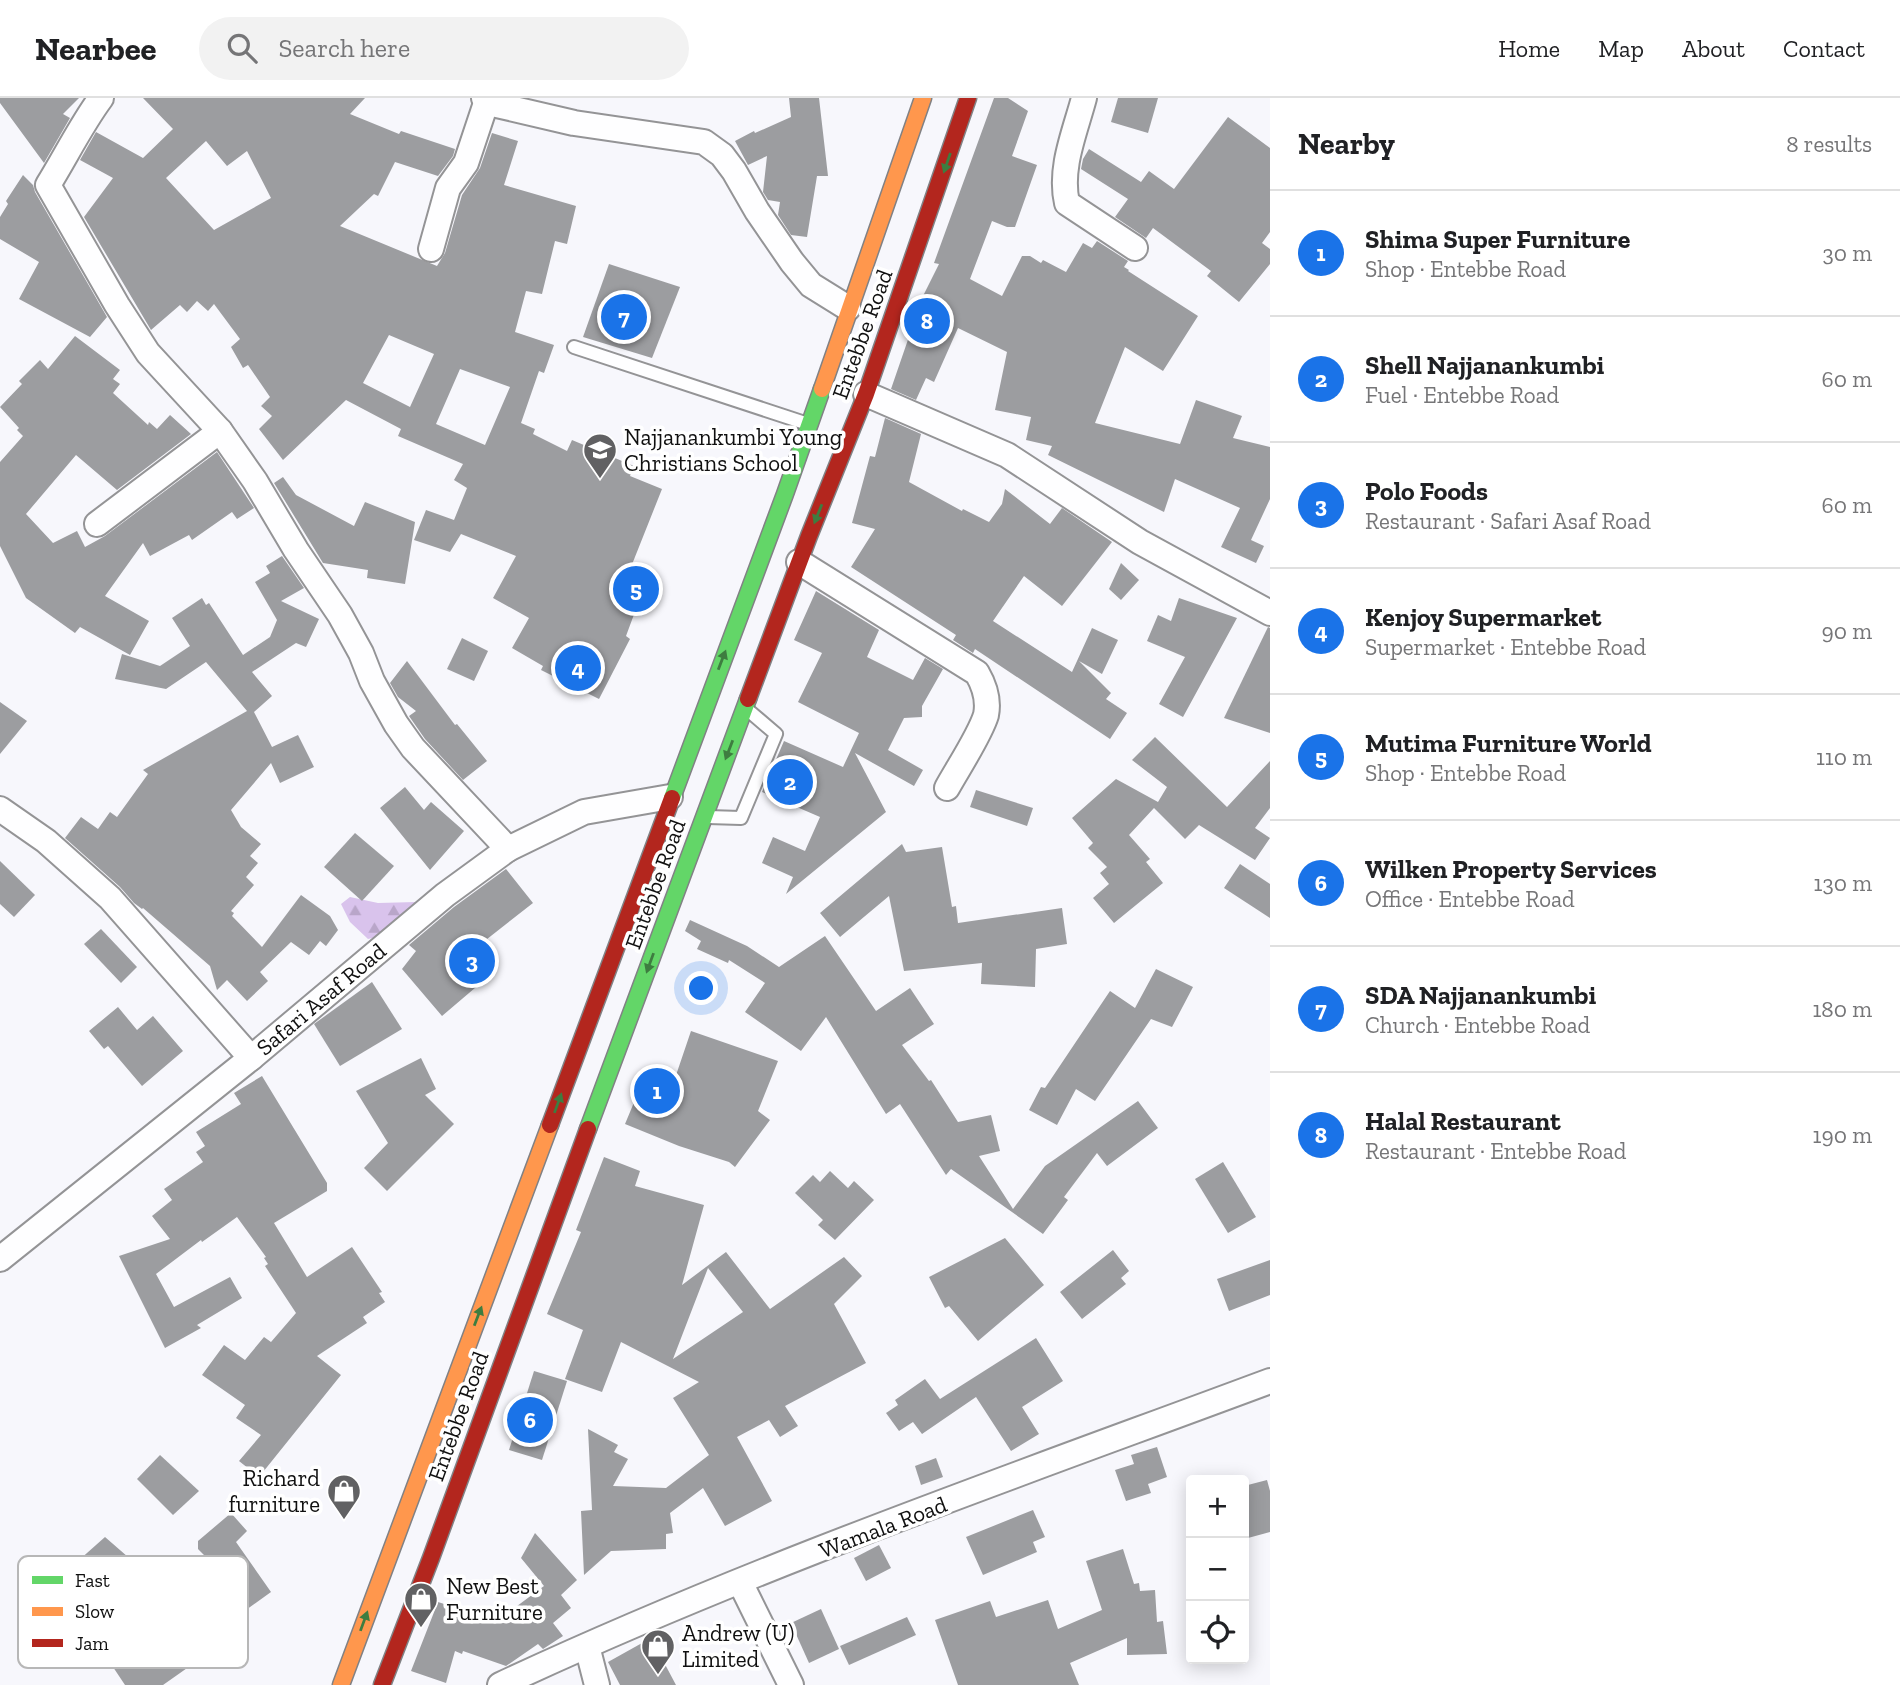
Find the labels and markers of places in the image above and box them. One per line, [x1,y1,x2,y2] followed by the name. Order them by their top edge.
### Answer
[601,291,647,343] pin: 7
[904,295,950,347] pin: 8
[624,423,843,477] place label: Najjanankumbi Young Christians School
[581,431,619,480] school or university icon: Najjanankumbi Young Christians School
[613,563,659,615] pin: 5
[555,642,601,694] pin: 4
[767,756,813,808] pin: 2
[449,935,495,987] pin: 3
[634,1065,680,1117] pin: 1
[507,1394,553,1446] pin: 6
[229,1464,320,1518] place label: Richard furniture
[325,1472,363,1521] shop icon: Richard furniture
[446,1572,543,1626] place label: New Best Furniture
[402,1580,440,1629] shop icon: New Best Furniture
[682,1619,794,1673] place label: Andrew (U) Limited
[639,1627,677,1676] shop icon: Andrew (U) Limited

